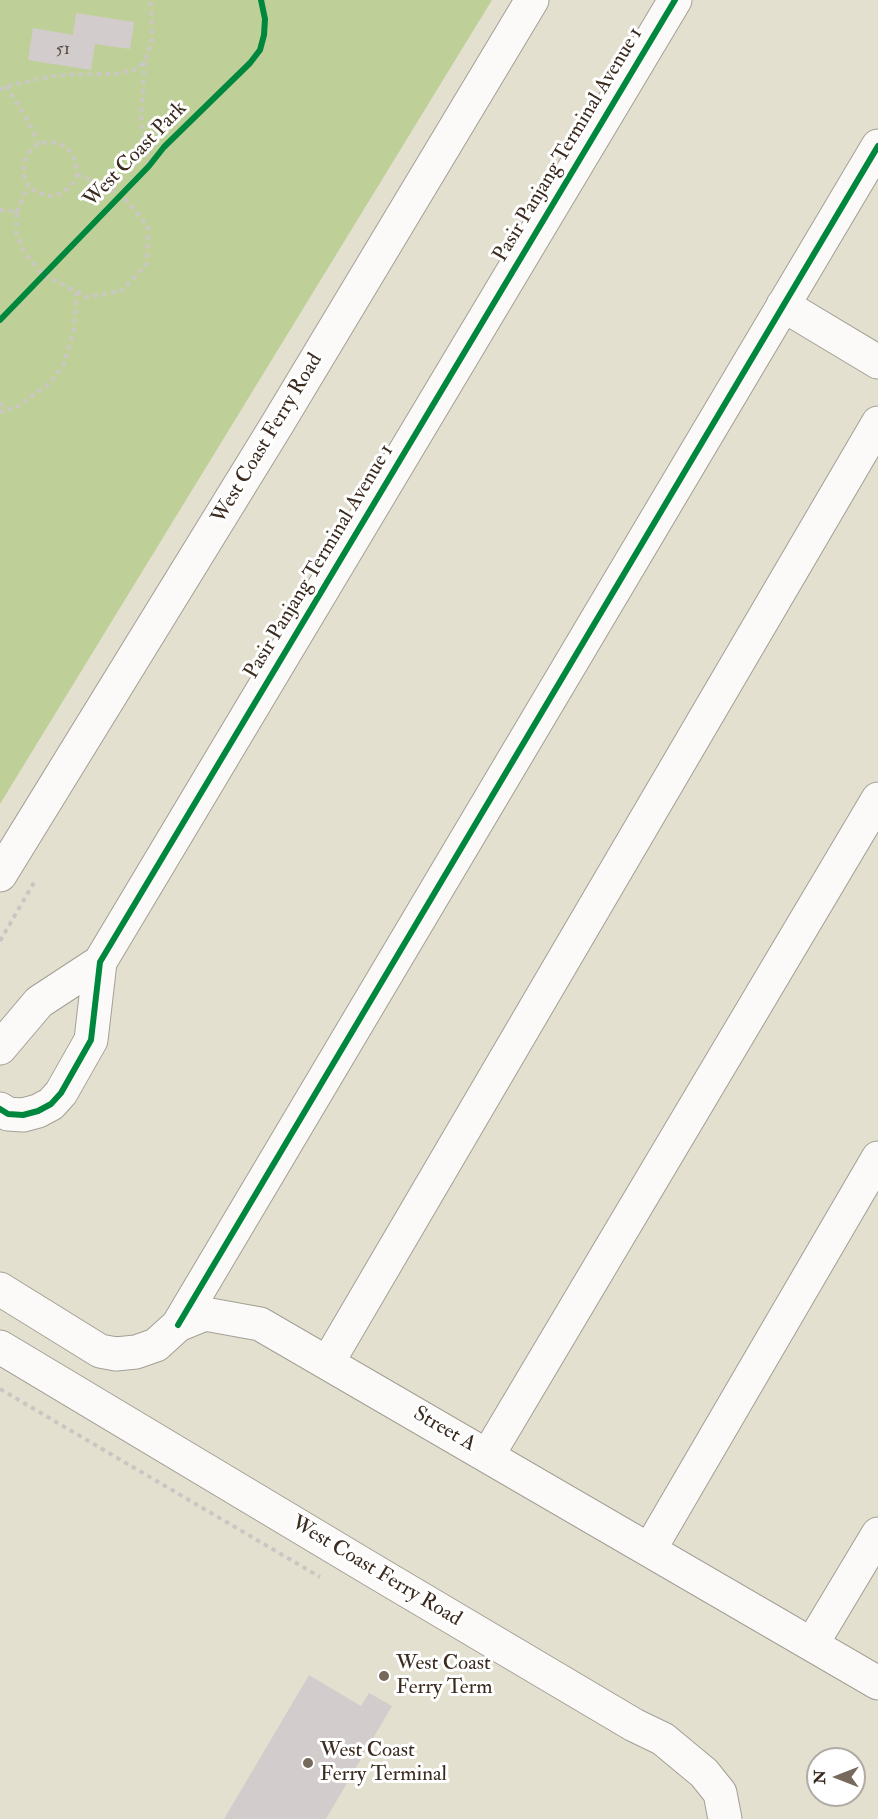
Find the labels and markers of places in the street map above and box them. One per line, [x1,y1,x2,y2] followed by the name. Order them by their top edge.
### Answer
[396,1651,493,1701] place label: West Coast Ferry Term
[377,1669,391,1683] marker: West Coast Ferry Term
[320,1738,447,1788] place label: West Coast Ferry Terminal
[301,1756,315,1770] marker: West Coast Ferry Terminal

